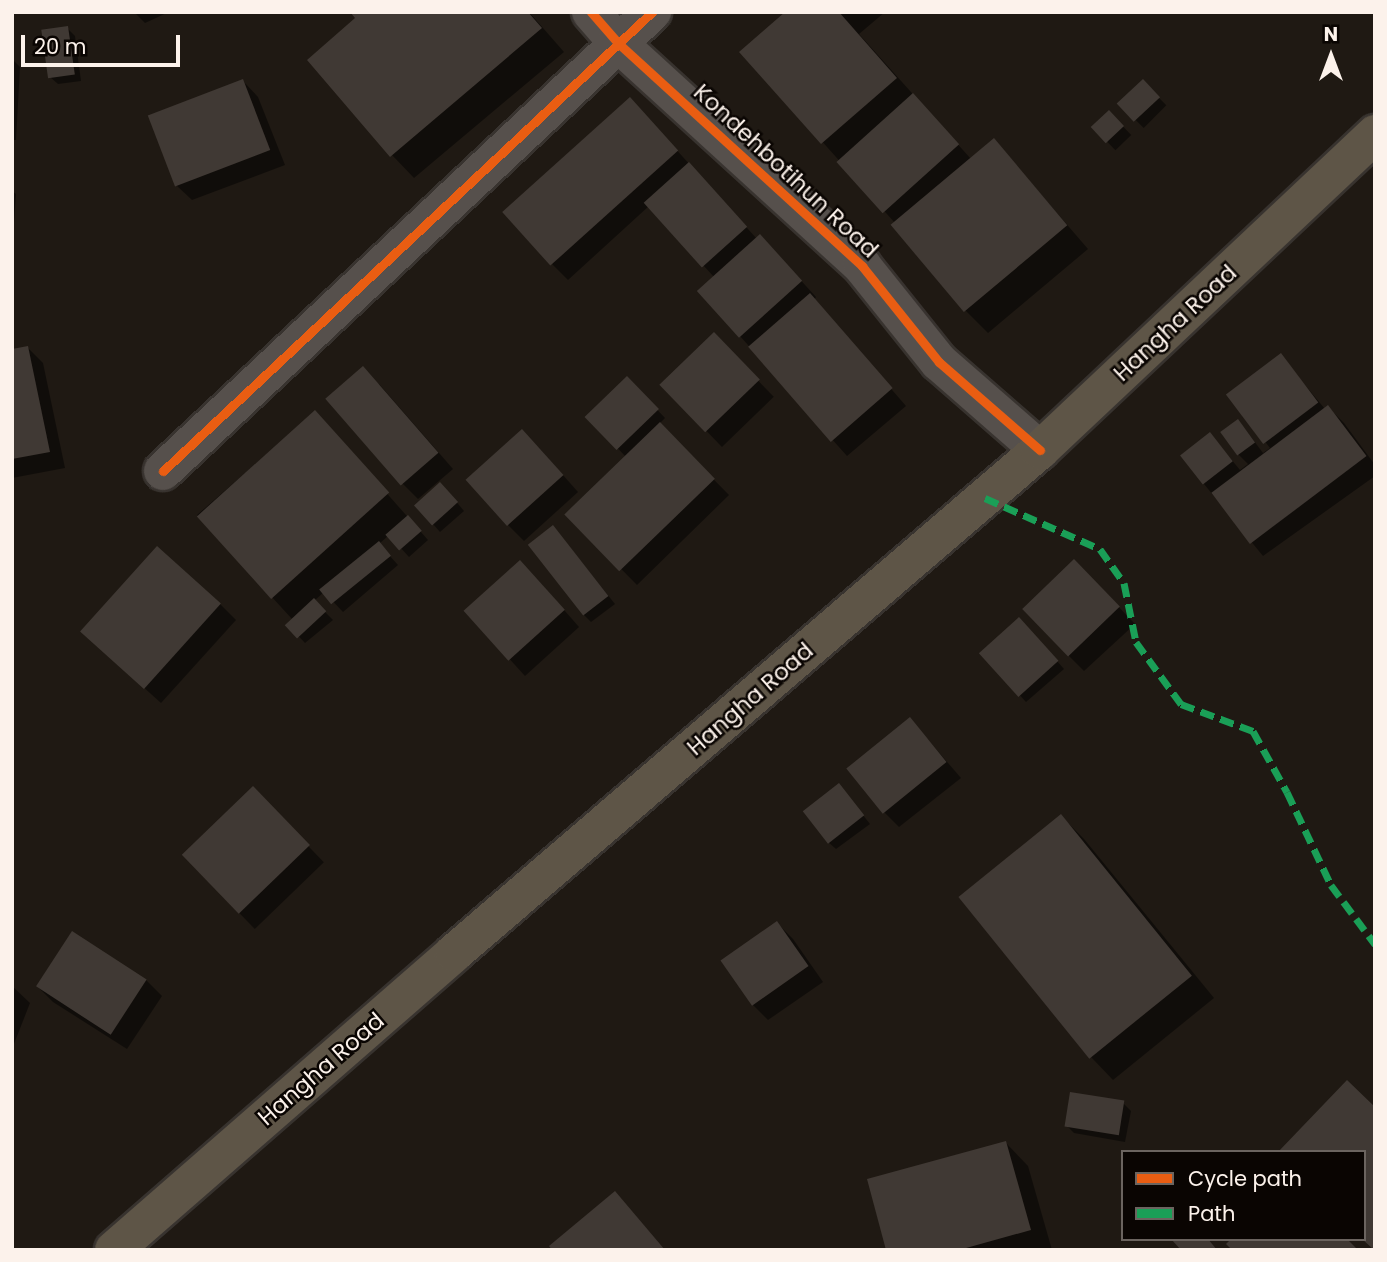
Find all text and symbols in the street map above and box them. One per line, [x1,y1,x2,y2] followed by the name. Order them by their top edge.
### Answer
[24,21,184,65] scale bar
[1296,21,1366,91] north arrow
[1324,21,1338,48] text: N
[34,32,87,61] text: 20 m
[688,78,884,264] street label: Kondehbotihun Road
[1108,259,1242,387] street label: Hangha Road
[681,637,819,761] street label: Hangha Road
[252,1007,390,1131] street label: Hangha Road
[1121,1150,1366,1241] legend
[1188,1164,1302,1193] text: Cycle path
[1188,1199,1235,1228] text: Path

